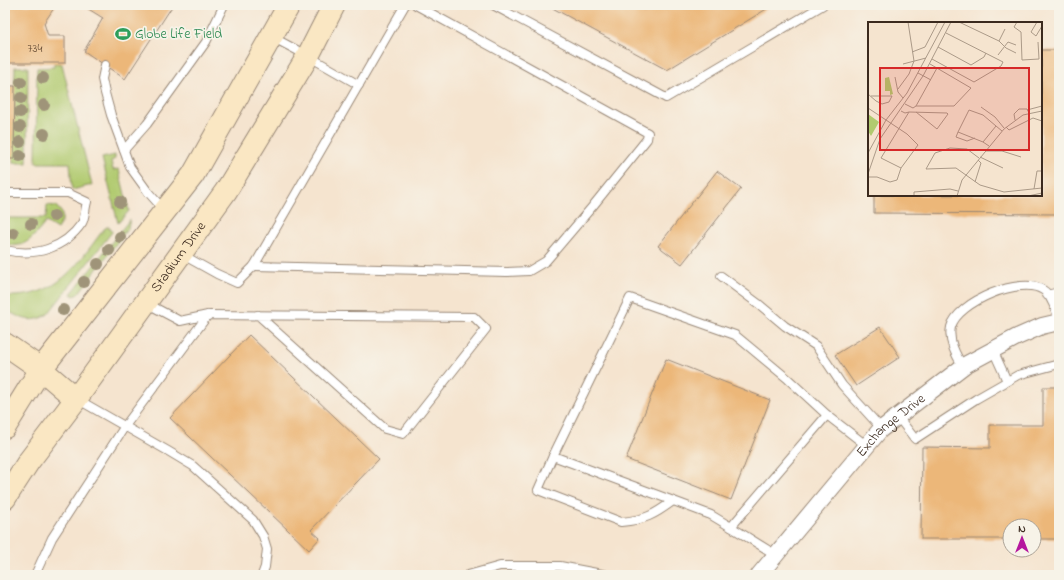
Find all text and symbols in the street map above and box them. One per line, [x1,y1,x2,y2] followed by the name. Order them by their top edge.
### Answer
[868,22,1042,196] inset map
[135,24,222,45] place label: Globe Life Field
[114,25,132,43] sports icon: Globe Life Field
[28,40,42,58] house number: 734
[146,216,212,297] street label: Stadium Drive
[851,388,930,462] street label: Exchange Drive
[1002,518,1042,558] north arrow
[1018,521,1026,537] text: N

